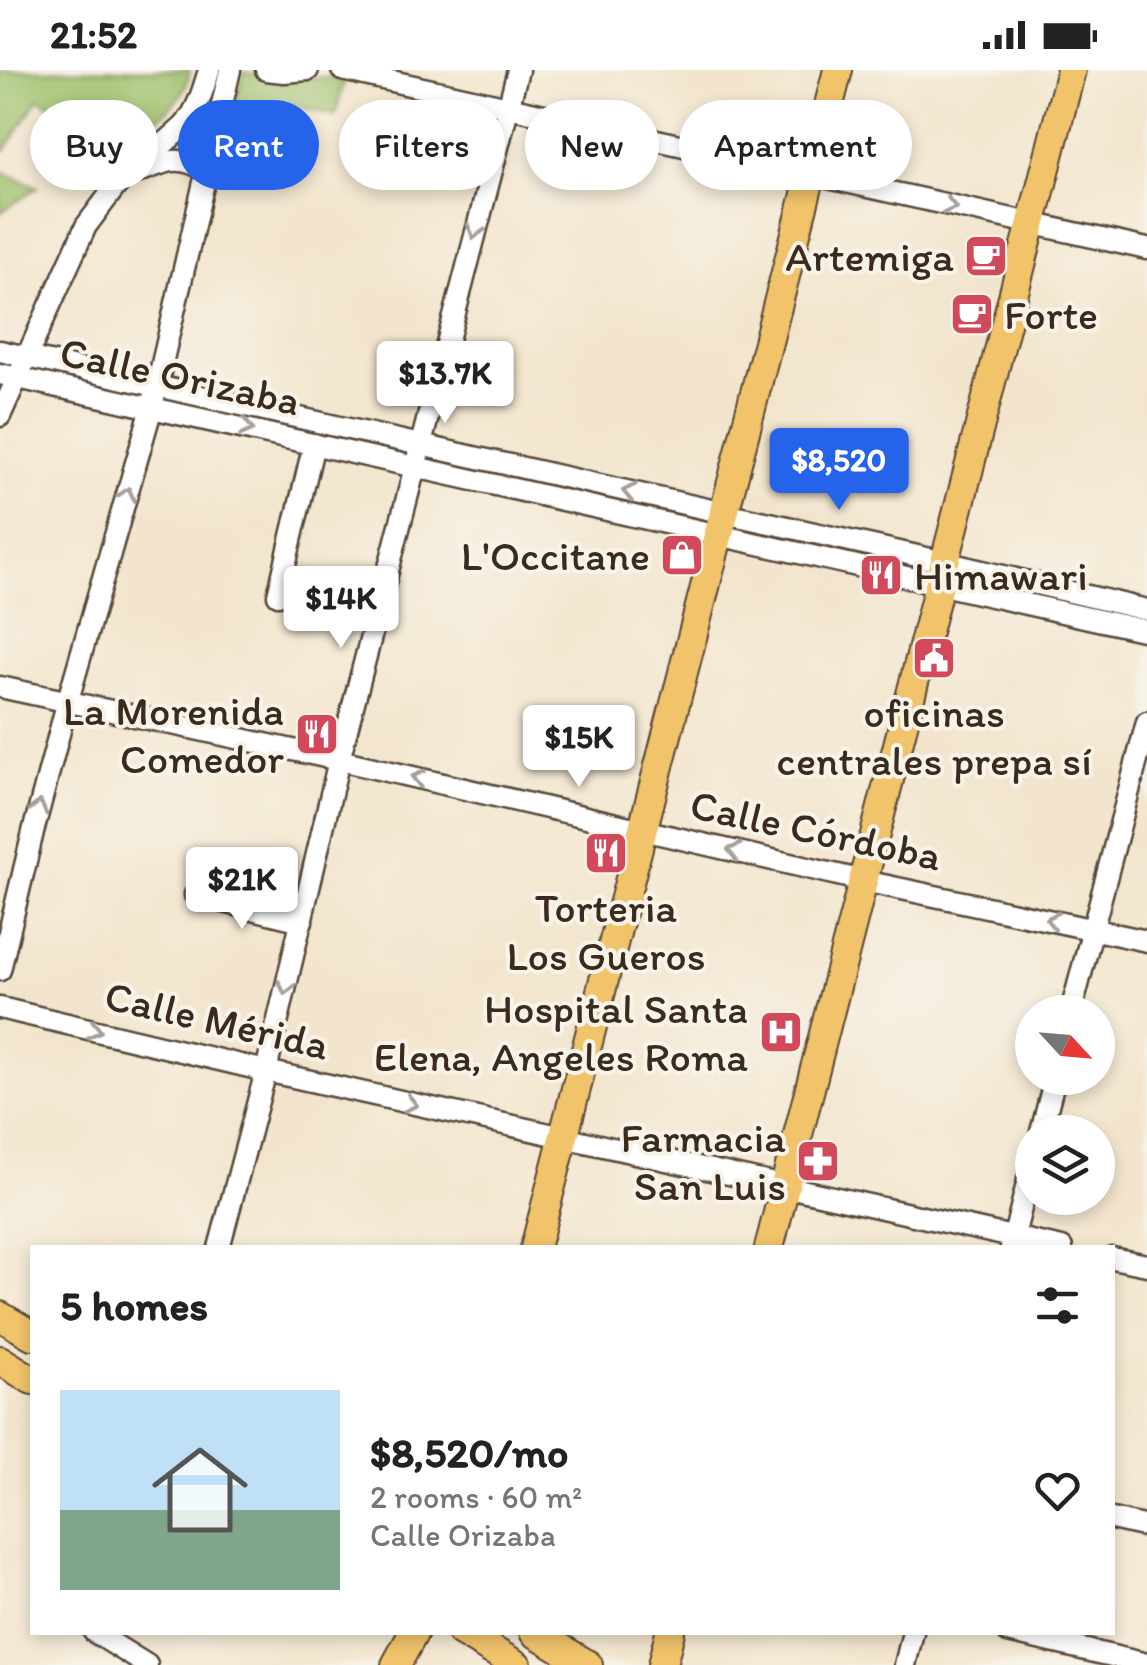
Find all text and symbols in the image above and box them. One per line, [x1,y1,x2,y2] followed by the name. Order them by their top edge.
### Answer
[50,12,137,58] text: 21:52
[30,100,158,190] chip: Buy
[178,100,319,190] chip: Rent
[339,100,505,190] chip: Filters
[525,100,659,190] chip: New
[679,100,912,190] chip: Apartment
[941,194,958,215] one-way arrow
[466,223,487,240] one-way arrow
[785,231,954,282] place label: Artemiga
[963,233,1009,279] cafe icon: Artemiga
[1004,289,1098,340] place label: Forte
[949,291,995,337] cafe icon: Forte
[55,326,305,426] street label: Calle Orizaba
[364,341,526,426] pin: $13.7K
[399,354,491,392] text: $13.7K
[238,416,255,437] one-way arrow
[758,428,920,513] pin: $8,520
[792,441,886,479] text: $8,520
[620,482,637,503] one-way arrow
[115,486,136,503] one-way arrow
[461,530,650,581] place label: L'Occitane
[659,532,705,578] shop icon: L'Occitane
[914,550,1088,601] place label: Himawari
[858,552,904,598] restaurant icon: Himawari
[282,566,400,651] pin: $14K
[306,579,376,617] text: $14K
[911,635,957,681] public building icon: oficinas centrales prepa sí
[63,685,284,784] place label: La Morenida Comedor
[776,687,1092,786] place label: oficinas centrales prepa sí
[520,705,638,790] pin: $15K
[294,711,340,757] restaurant icon: La Morenida Comedor
[545,718,613,756] text: $15K
[409,769,426,790] one-way arrow
[686,778,946,882] street label: Calle Córdoba
[28,799,49,816] one-way arrow
[583,830,629,876] restaurant icon: Torteria Los Gueros
[726,842,743,863] one-way arrow
[183,847,301,932] pin: $21K
[208,860,276,898] text: $21K
[506,882,706,981] place label: Torteria Los Gueros
[1044,910,1061,931] one-way arrow
[100,969,334,1071] street label: Calle Mérida
[277,980,298,997] one-way arrow
[374,983,748,1082] place label: Hospital Santa Elena, Angeles Roma
[1015,995,1115,1095] north arrow
[1015,995,1115,1215] map controls
[758,1009,804,1055] hospital icon: Hospital Santa Elena, Angeles Roma
[86,1018,103,1039] one-way arrow
[403,1092,420,1113] one-way arrow
[621,1112,786,1211] place label: Farmacia San Luis
[1015,1115,1115,1215] button: layers
[795,1138,841,1184] pharmacy icon: Farmacia San Luis
[1030,1278,1085,1333] icon: filters
[60,1280,208,1331] text: 5 homes
[370,1427,569,1478] text: $8,520/mo
[140,1430,260,1550] icon: home
[1030,1463,1085,1518] icon: heart
[370,1478,582,1516] text: 2 rooms · 60 m²
[370,1516,556,1554] text: Calle Orizaba

